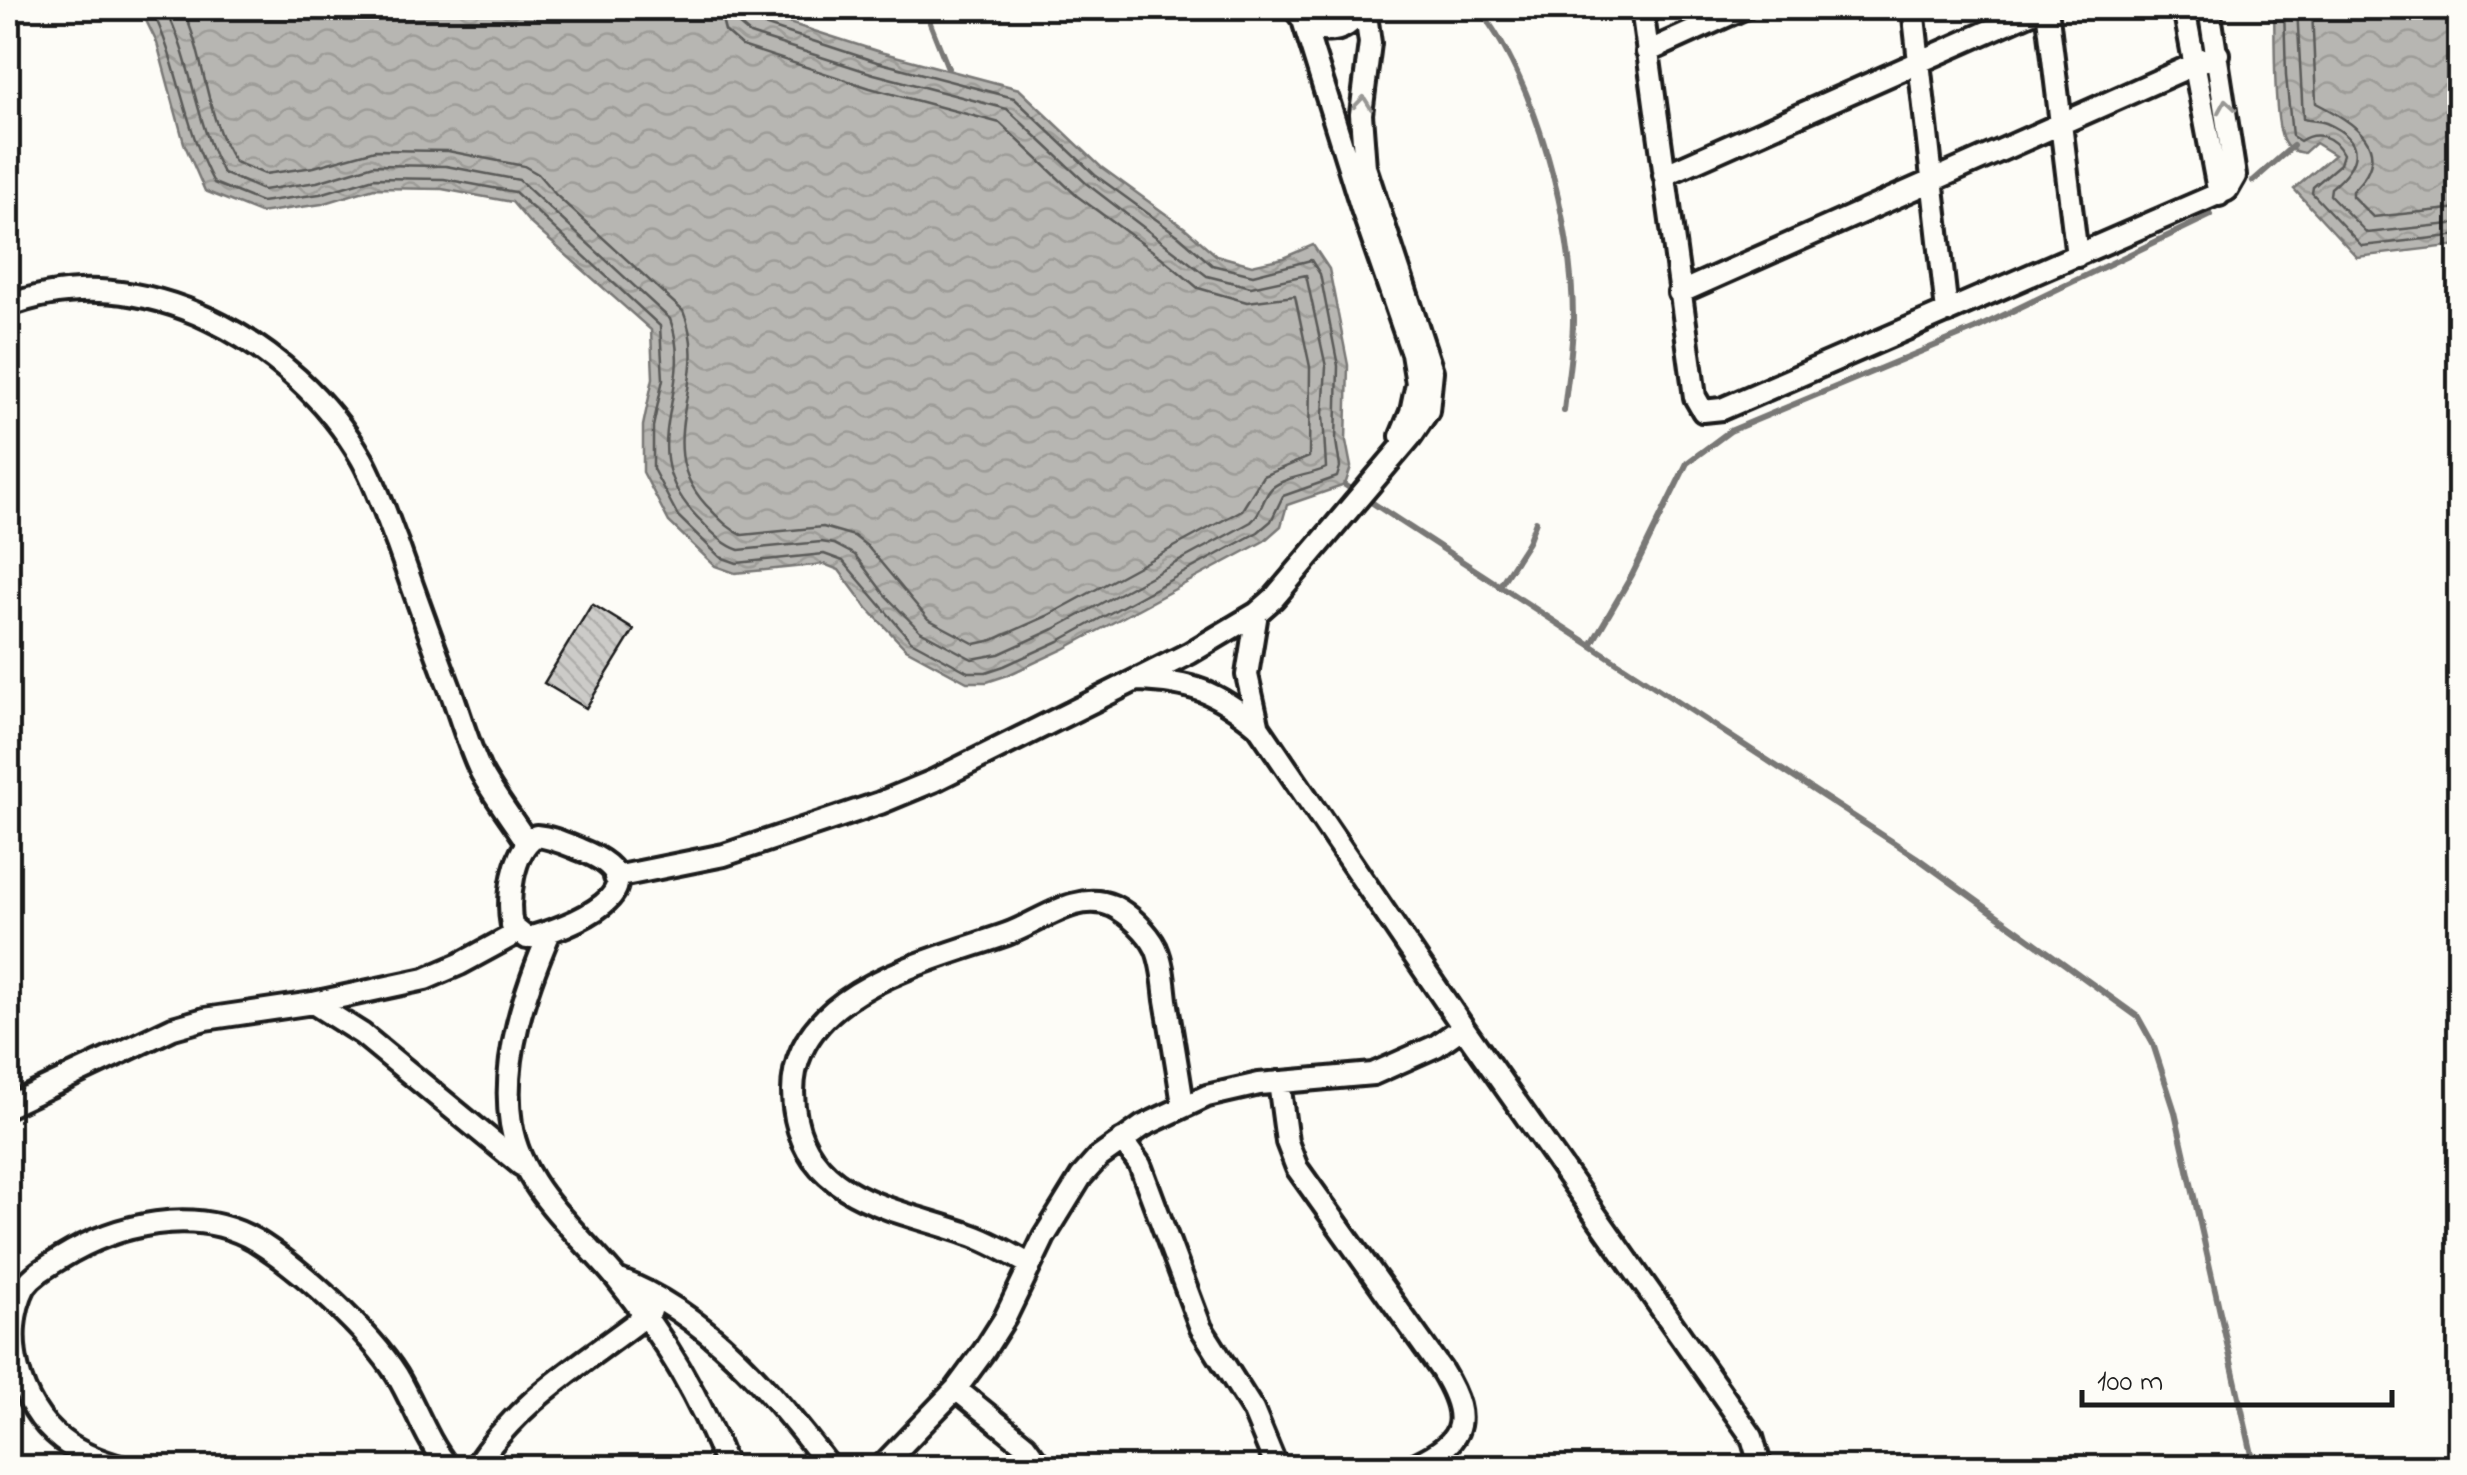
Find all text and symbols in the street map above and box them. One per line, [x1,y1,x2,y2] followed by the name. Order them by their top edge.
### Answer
[1352,95,1373,111] one-way arrow
[2216,98,2237,114] one-way arrow
[2082,1345,2392,1407] scale bar
[2097,1361,2163,1405] text: 100 m

